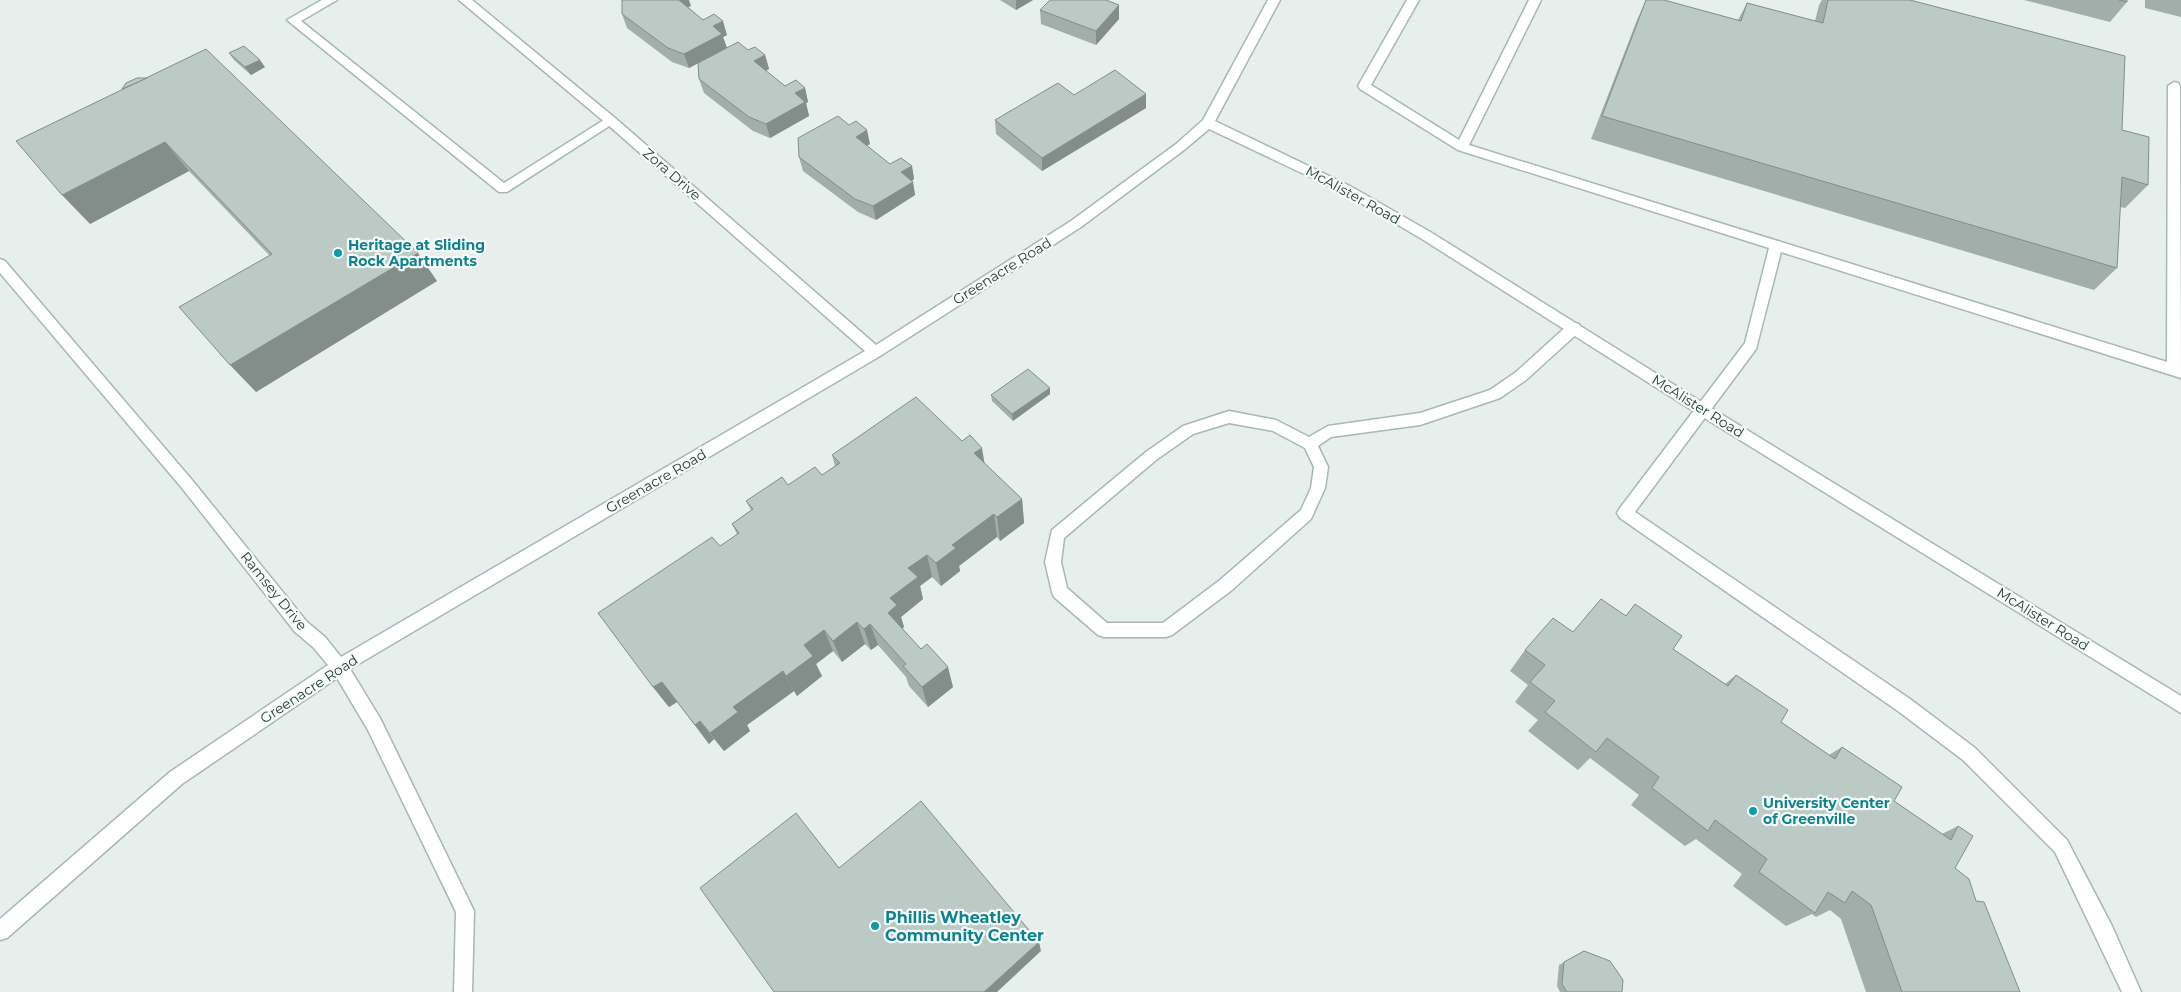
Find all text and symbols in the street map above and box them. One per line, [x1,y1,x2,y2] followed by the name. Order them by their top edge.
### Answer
[639,144,705,204] street label: Zora Drive
[1303,162,1403,228] street label: McAlister Road
[949,233,1055,309] street label: Greenacre Road
[348,236,485,270] place label: Heritage at Sliding Rock Apartments
[332,247,344,259] marker: Heritage at Sliding Rock Apartments
[1649,370,1747,442] street label: McAlister Road
[603,445,709,517] street label: Greenacre Road
[237,548,311,634] street label: Ramsey Drive
[1994,583,2092,655] street label: McAlister Road
[257,651,361,727] street label: Greenacre Road
[1763,794,1890,828] place label: University Center of Greenville
[1747,805,1759,817] marker: University Center of Greenville
[885,908,1044,945] place label: Phillis Wheatley Community Center
[869,920,881,932] marker: Phillis Wheatley Community Center

